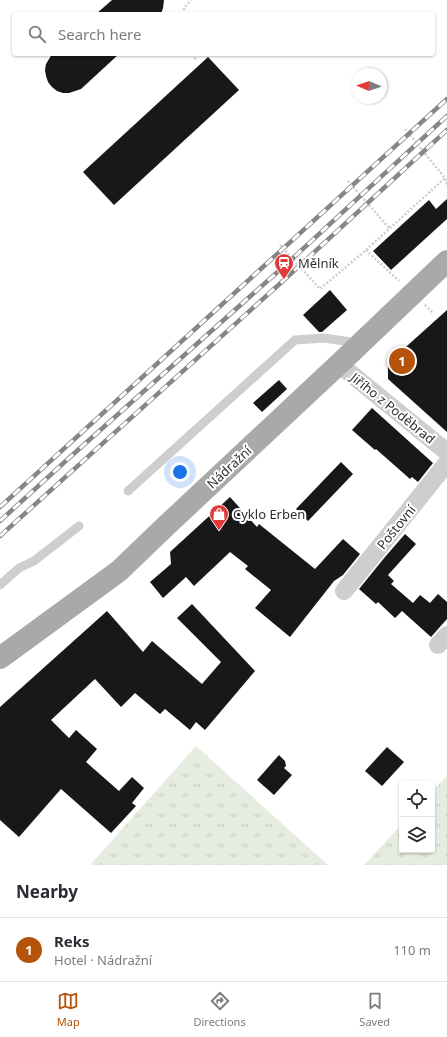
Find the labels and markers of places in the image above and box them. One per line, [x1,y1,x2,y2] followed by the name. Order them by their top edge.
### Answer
[273,252,295,280] station icon: Mělník
[298,254,339,272] place label: Mělník
[389,346,415,376] pin: 1
[208,503,230,531] shop icon: Cyklo Erben
[233,505,305,523] place label: Cyklo Erben

